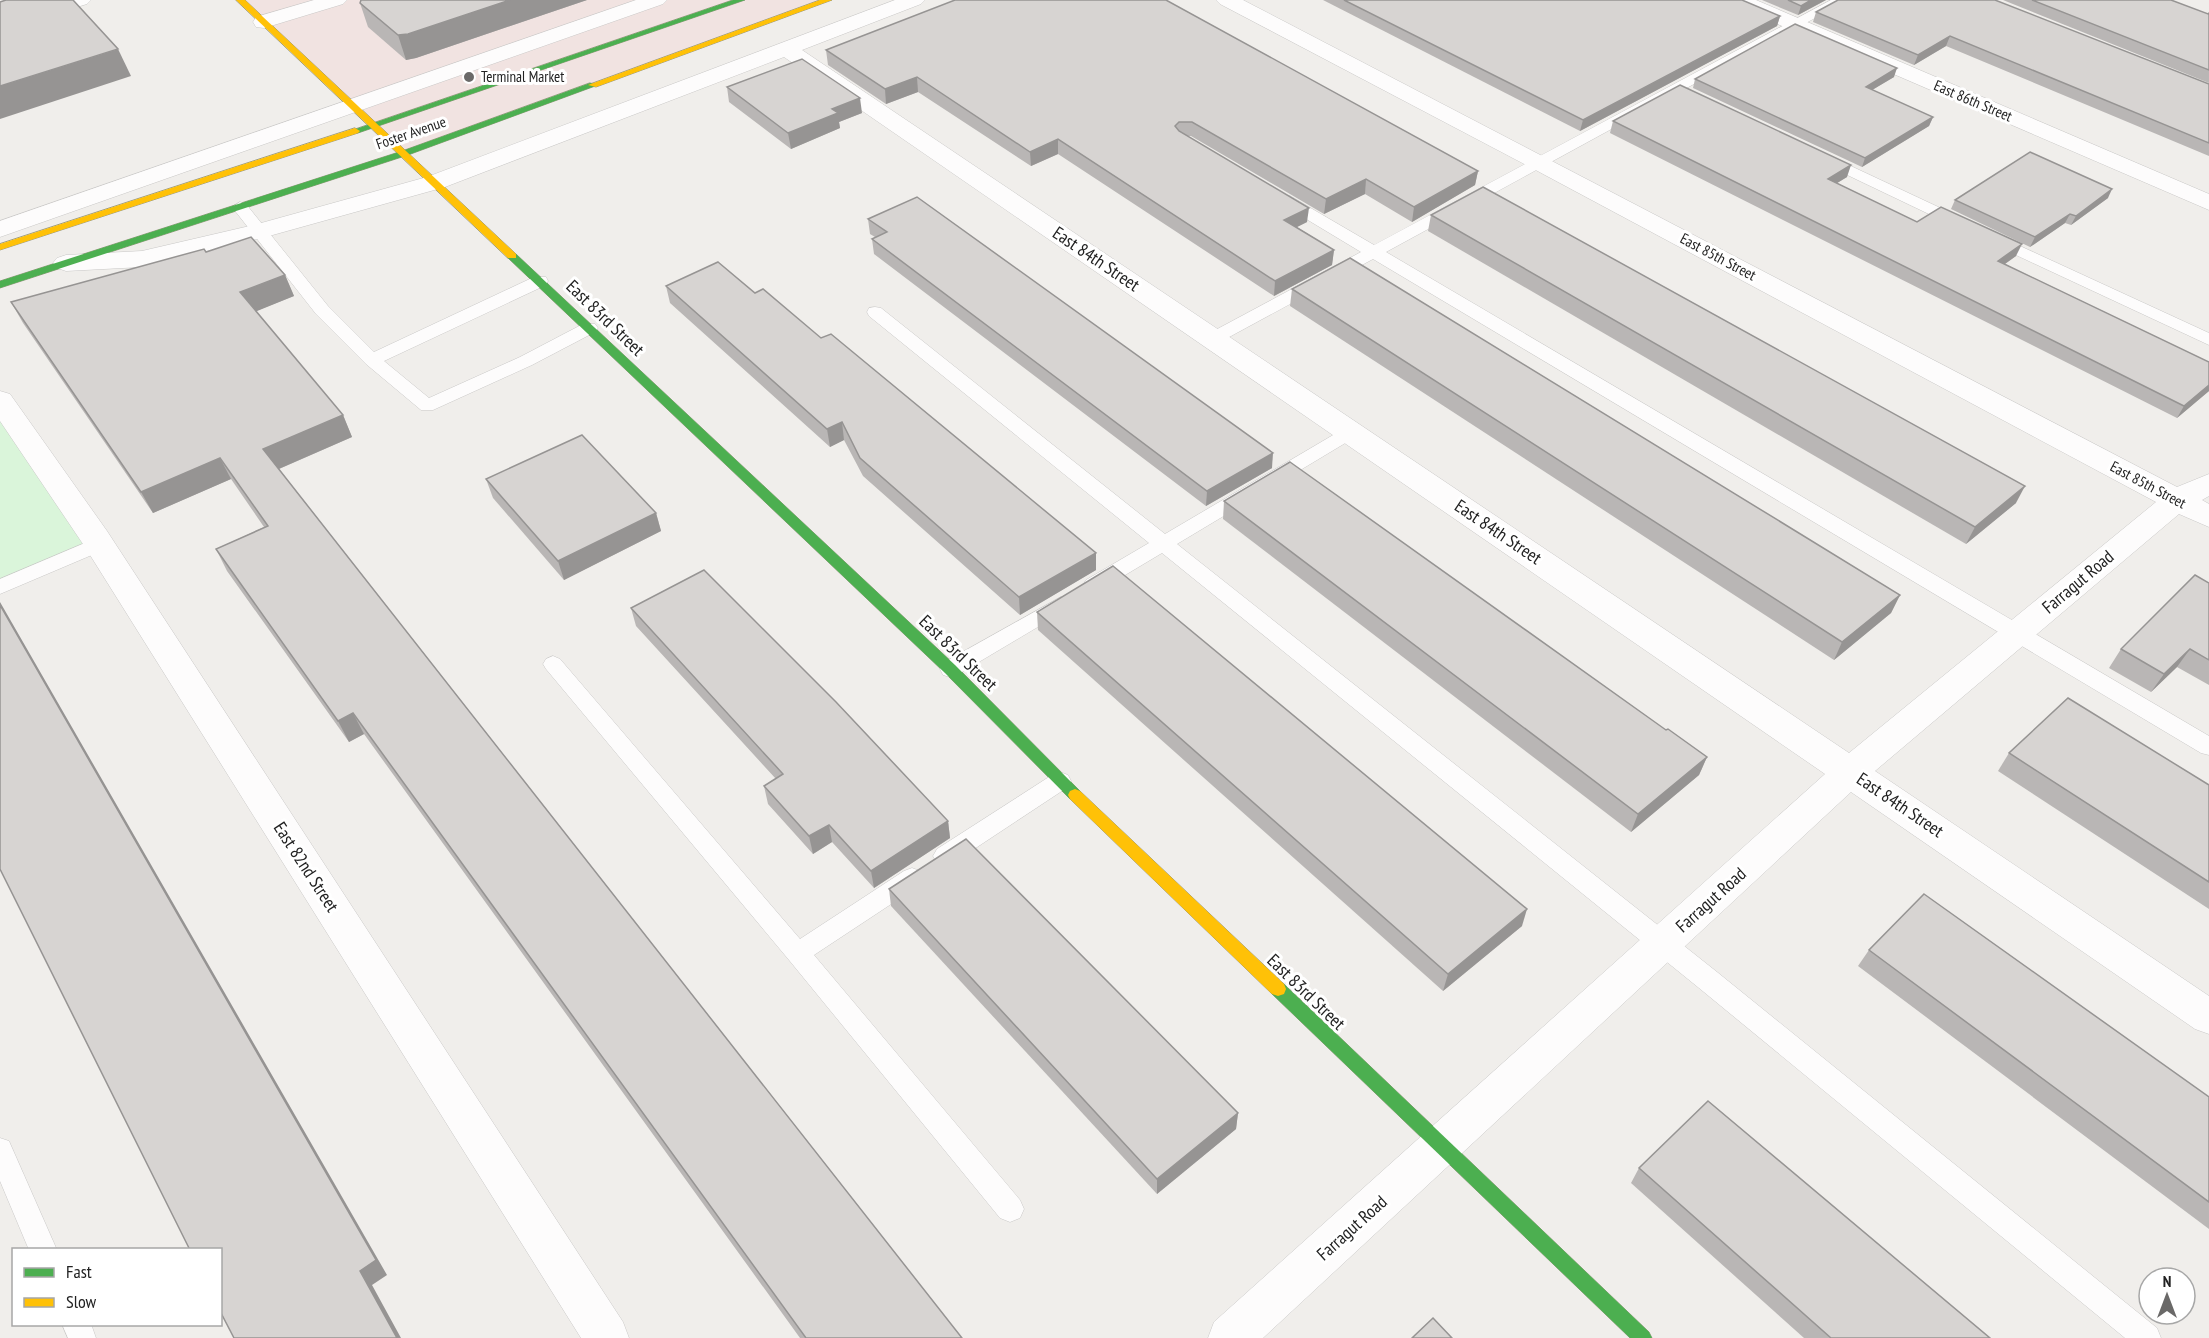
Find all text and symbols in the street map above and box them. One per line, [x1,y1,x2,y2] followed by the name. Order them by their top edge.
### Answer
[481,67,564,86] place label: Terminal Market
[462,70,476,84] marker: Terminal Market
[1931,76,2015,126] street label: East 86th Street
[373,112,448,153] street label: Foster Avenue
[1048,221,1144,296] street label: East 84th Street
[1677,229,1759,284] street label: East 85th Street
[561,275,649,361] street label: East 83rd Street
[2107,457,2189,512] street label: East 85th Street
[1450,494,1546,569] street label: East 84th Street
[2037,545,2118,618] street label: Farragut Road
[914,610,1002,696] street label: East 83rd Street
[1852,767,1948,842] street label: East 84th Street
[269,817,344,916] street label: East 82nd Street
[1671,862,1751,937] street label: Farragut Road
[1262,949,1350,1035] street label: East 83rd Street
[1312,1190,1392,1265] street label: Farragut Road
[12,1248,222,1326] legend
[66,1260,92,1283] text: Fast
[2137,1266,2197,1326] north arrow
[2163,1271,2171,1291] text: N
[66,1290,97,1313] text: Slow

